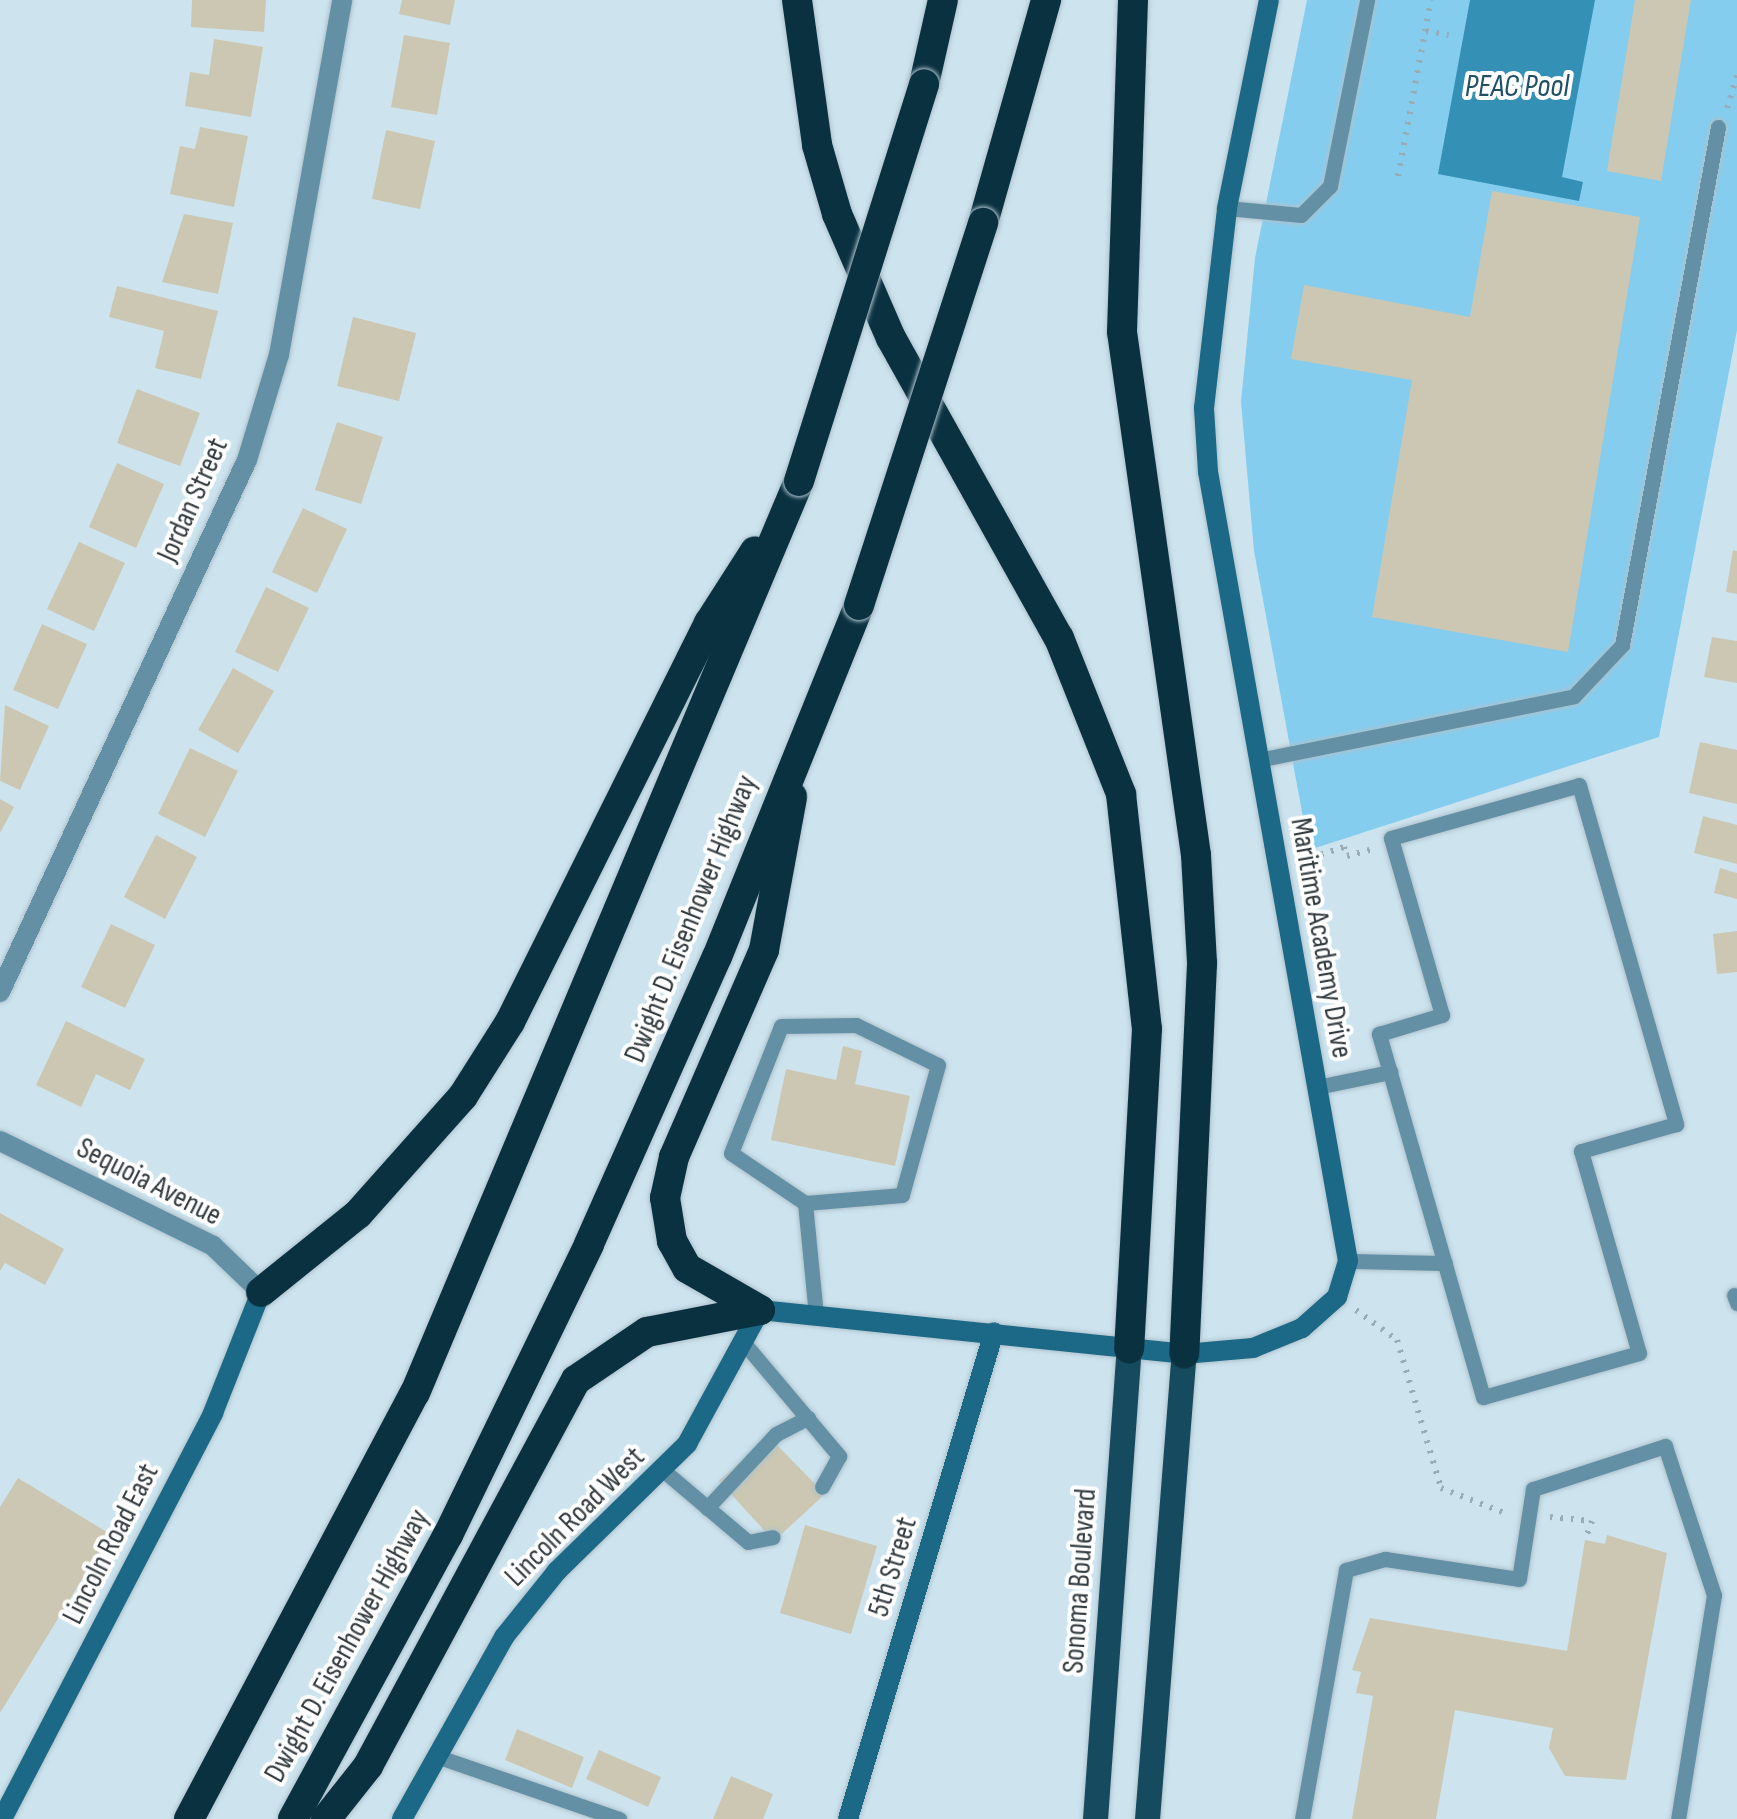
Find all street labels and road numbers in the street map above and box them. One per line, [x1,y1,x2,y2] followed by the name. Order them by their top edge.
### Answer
[150,433,236,567] street label: Jordan Street
[617,770,765,1068] street label: Dwight D. Eisenhower Highway
[1282,815,1360,1061] street label: Maritime Academy Drive
[71,1130,227,1234] street label: Sequoia Avenue
[498,1440,652,1594] street label: Lincoln Road West
[55,1458,167,1630] street label: Lincoln Road East
[1056,1487,1104,1675] street label: Sonoma Boulevard
[257,1503,437,1789] street label: Dwight D. Eisenhower Highway
[861,1513,925,1621] street label: 5th Street

